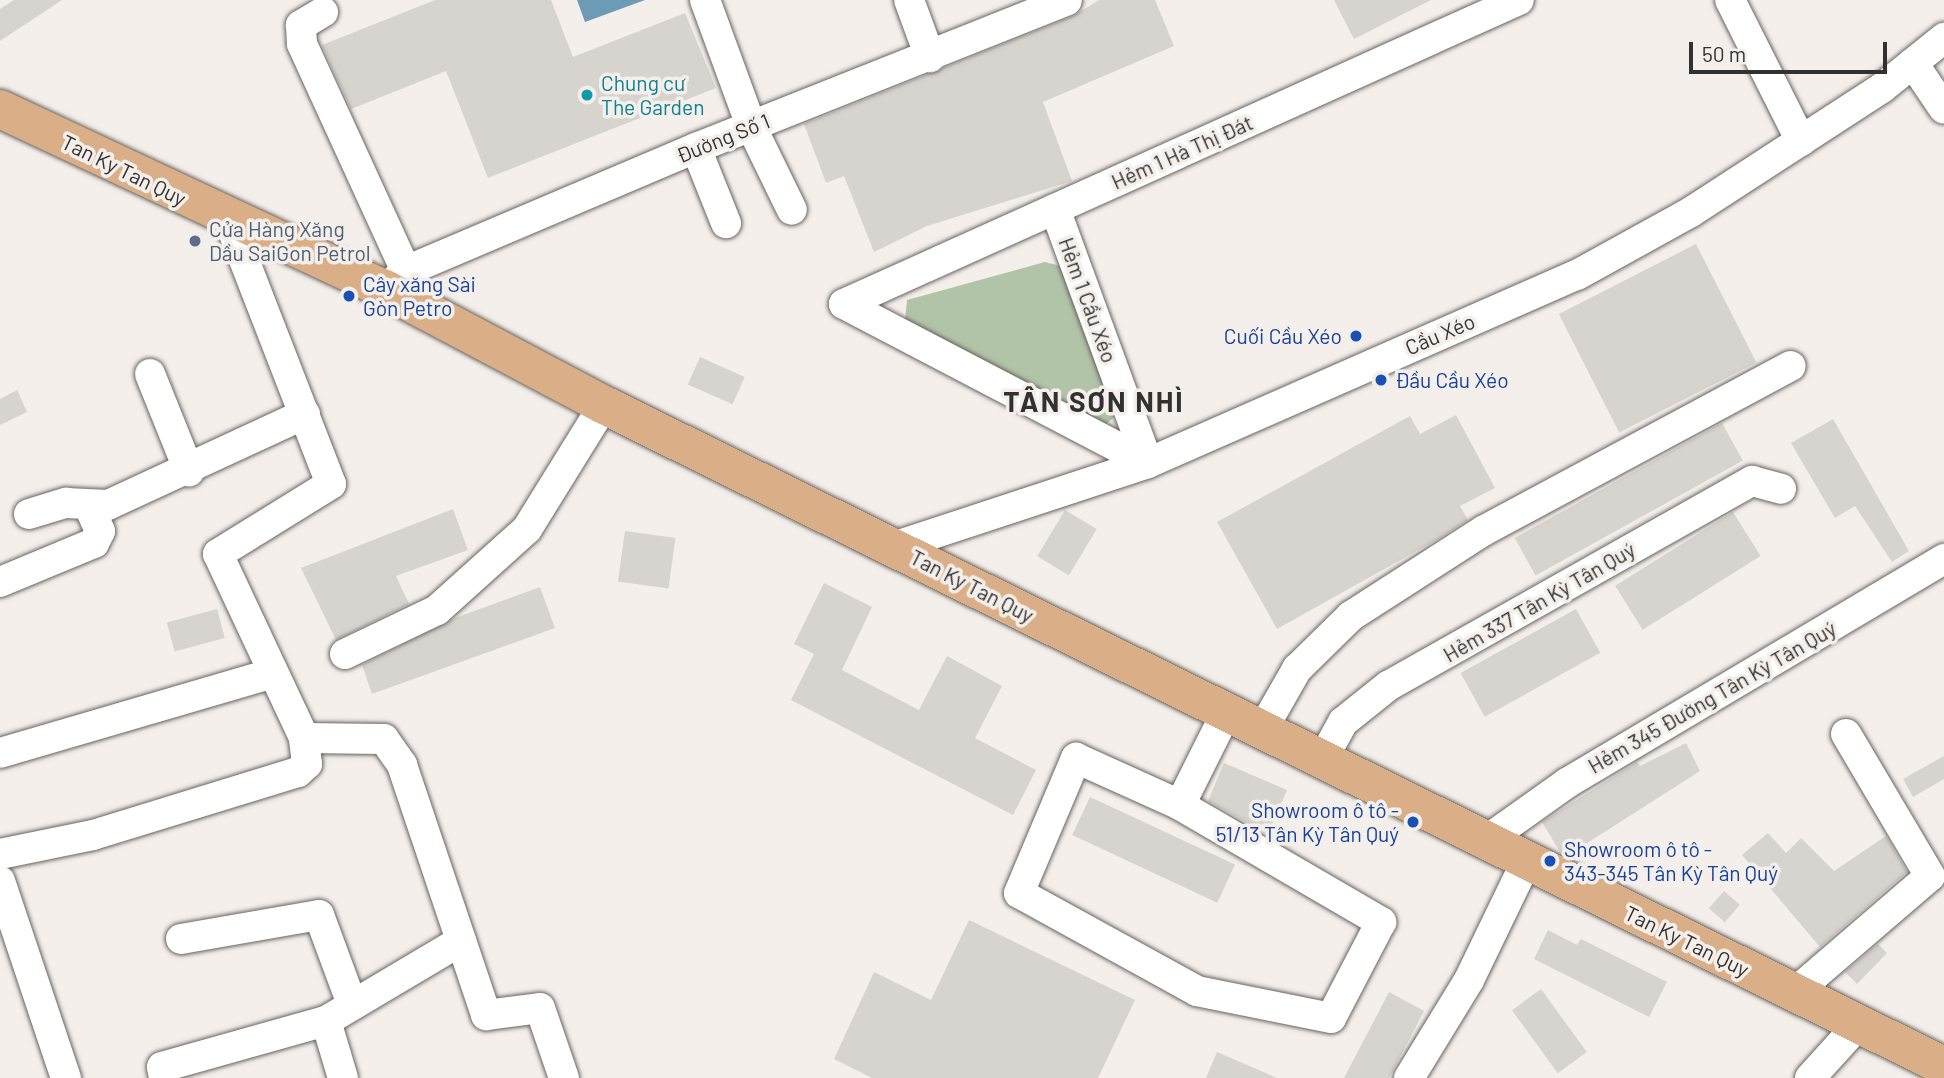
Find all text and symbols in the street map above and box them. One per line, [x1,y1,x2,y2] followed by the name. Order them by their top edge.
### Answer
[1692,28,1890,72] scale bar
[1702,41,1746,66] text: 50 m
[601,70,704,120] place label: Chung cư The Garden
[579,87,595,103] marker: Chung cư The Garden
[673,108,773,168] street label: Đường Số 1
[1107,110,1257,194] street label: Hẻm 1 Hà Thị Đát
[58,129,190,211] street label: Tan Ky Tan Quy
[209,216,371,266] place label: Cửa Hàng Xăng Dầu SaiGon Petrol
[187,233,203,249] marker: Cửa Hàng Xăng Dầu SaiGon Petrol
[1054,234,1122,366] street label: Hẻm 1 Cầu Xéo
[363,271,476,321] place label: Cây xăng Sài Gòn Petro
[341,288,357,304] marker: Cây xăng Sài Gòn Petro
[1401,308,1479,360] street label: Cầu Xéo
[1224,323,1342,349] place label: Cuối Cầu Xéo
[1348,328,1364,344] marker: Cuối Cầu Xéo
[1395,367,1509,393] place label: Đầu Cầu Xéo
[1373,372,1389,388] marker: Đầu Cầu Xéo
[1005,384,1183,418] district label: TÂN SƠN NHÌ
[1439,537,1639,667] street label: Hẻm 337 Tân Kỳ Tân Quý
[906,544,1038,628] street label: Tan Ky Tan Quy
[1583,616,1841,778] street label: Hẻm 345 Đường Tân Kỳ Tân Quý
[1216,797,1399,847] place label: Showroom ô tô - 51/13 Tân Kỳ Tân Quý
[1405,814,1421,830] marker: Showroom ô tô - 51/13 Tân Kỳ Tân Quý
[1564,836,1778,886] place label: Showroom ô tô - 343-345 Tân Kỳ Tân Quý
[1542,853,1558,869] marker: Showroom ô tô - 343-345 Tân Kỳ Tân Quý
[1621,900,1753,982] street label: Tan Ky Tan Quy

